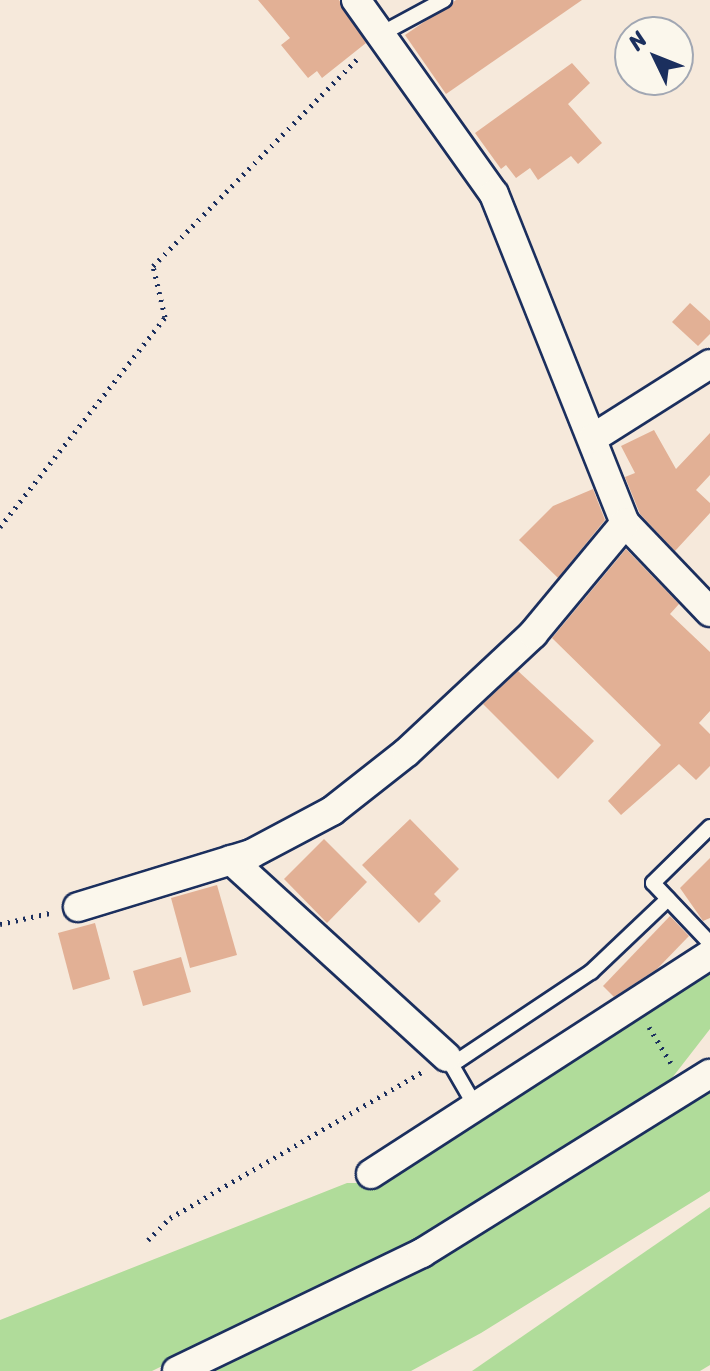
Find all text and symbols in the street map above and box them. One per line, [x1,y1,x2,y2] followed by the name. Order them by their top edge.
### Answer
[614,16,694,96] north arrow
[618,22,657,60] text: N

